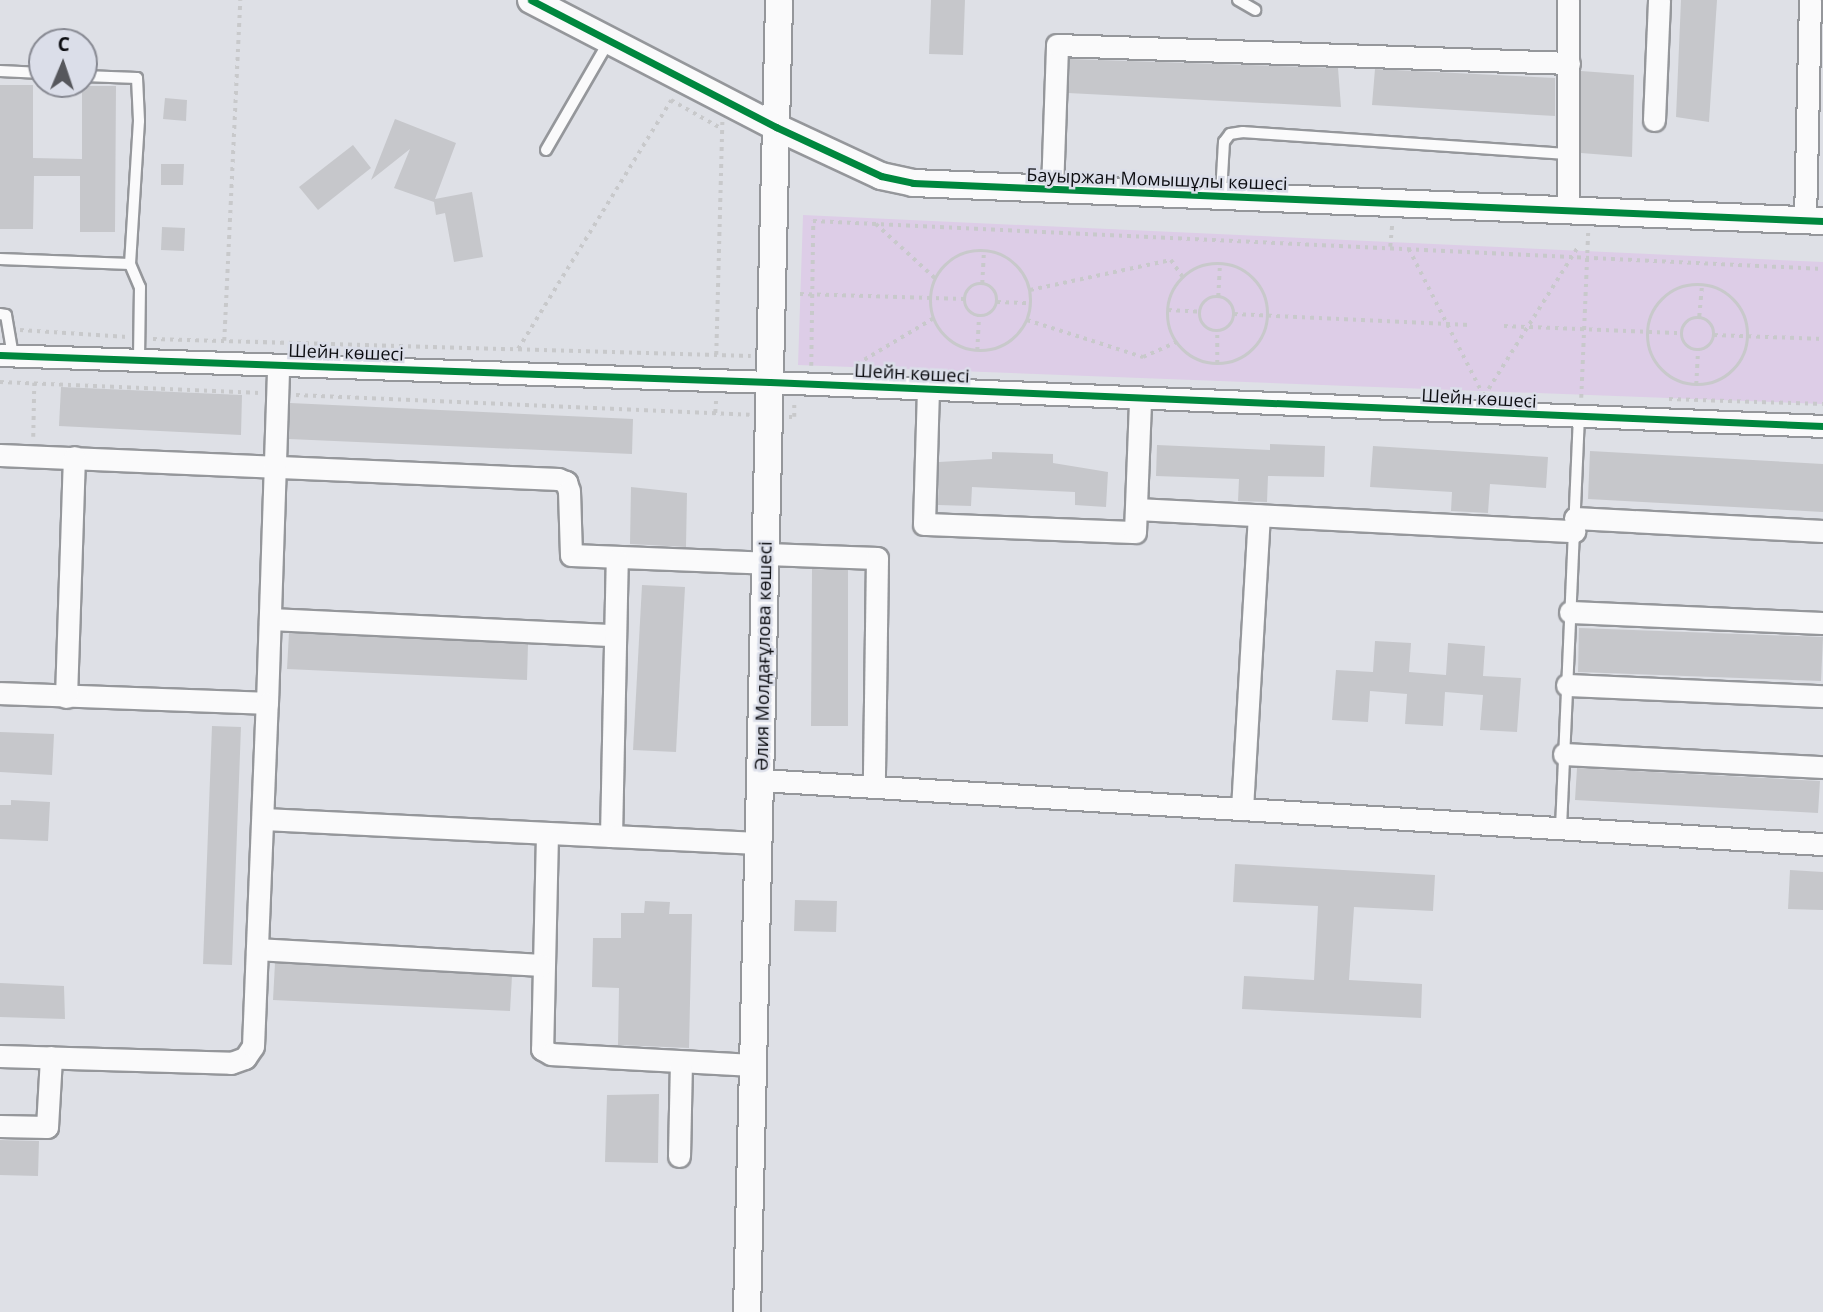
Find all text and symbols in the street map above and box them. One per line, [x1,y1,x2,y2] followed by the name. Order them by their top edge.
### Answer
[28,28,98,98] north arrow
[57,31,70,57] text: С
[1026,164,1288,194] street label: Бауыржан Момышұлы көшесі
[288,339,404,365] street label: Шейн көшесі
[854,359,970,387] street label: Шейн көшесі
[1421,384,1537,412] street label: Шейн көшесі
[750,541,776,771] street label: Әлия Молдағұлова көшесі

